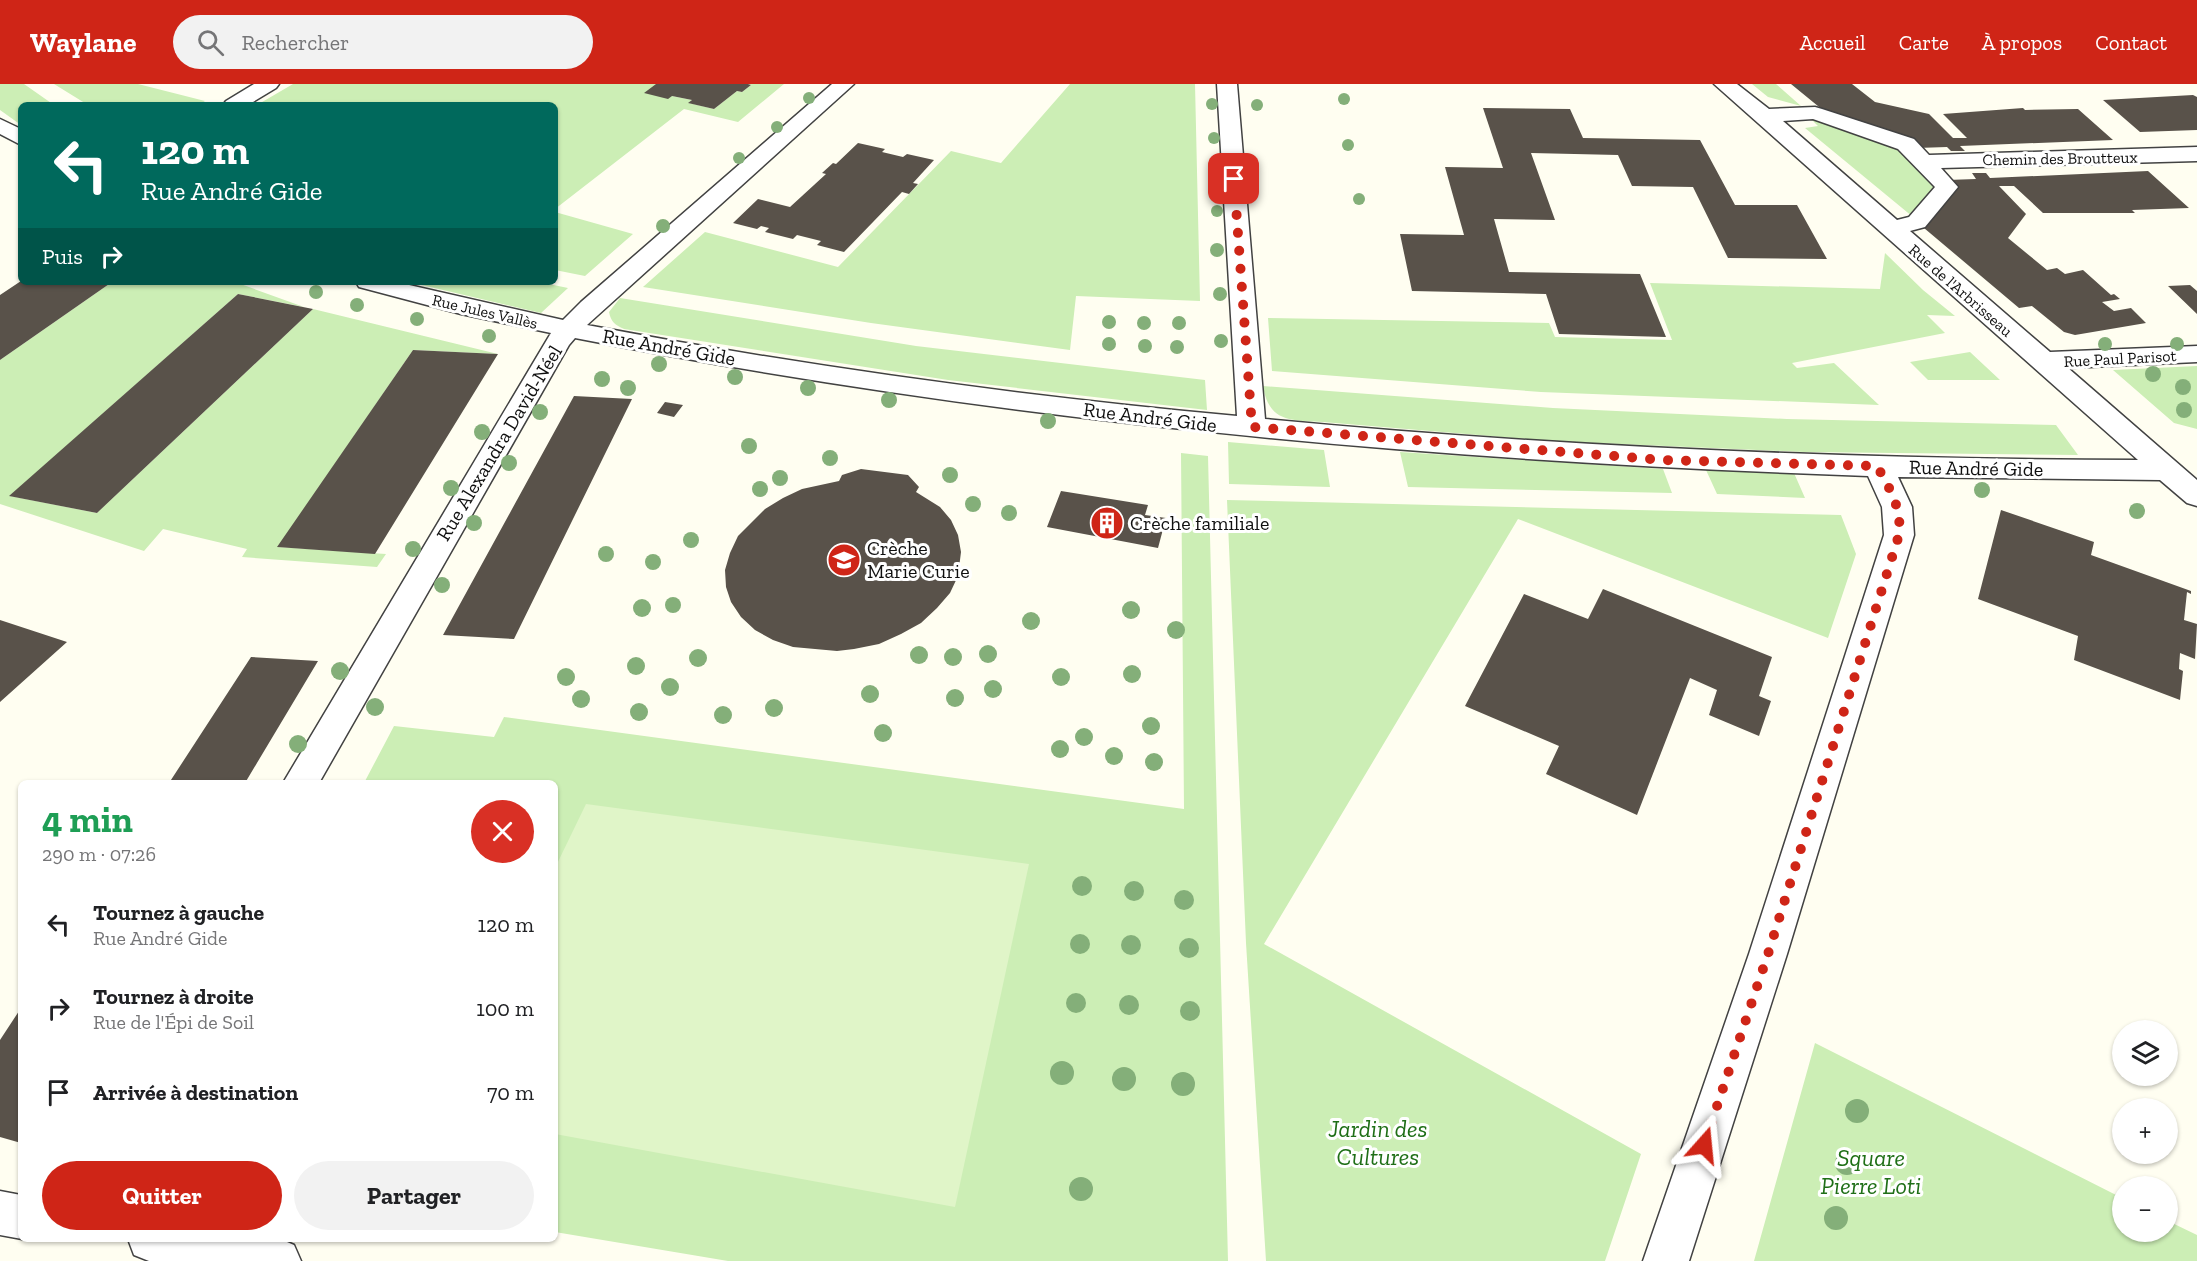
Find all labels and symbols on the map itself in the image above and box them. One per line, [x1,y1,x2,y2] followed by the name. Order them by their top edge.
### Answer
[1982,148,2138,169] street label: Chemin des Broutteux
[1208,153,1259,204] pin
[1905,240,2016,341] street label: Rue de l'Arbrisseau
[430,290,539,333] street label: Rue Jules Vallès
[601,324,737,370] street label: Rue André Gide
[431,341,567,545] street label: Rue Alexandra David-Néel
[2063,346,2177,371] street label: Rue Paul Parisot
[1082,397,1218,437] street label: Rue André Gide
[1909,455,2043,481] street label: Rue André Gide
[1089,505,1125,541] building icon: Crèche familiale
[1130,511,1269,535] place label: Crèche familiale
[867,536,970,583] place label: Crèche Marie Curie
[826,542,862,578] school or university icon: Crèche Marie Curie
[1672,1113,1736,1177] position arrow
[1327,1114,1428,1171] park label: Jardin des Cultures
[1821,1143,1921,1200] park label: Square Pierre Loti

